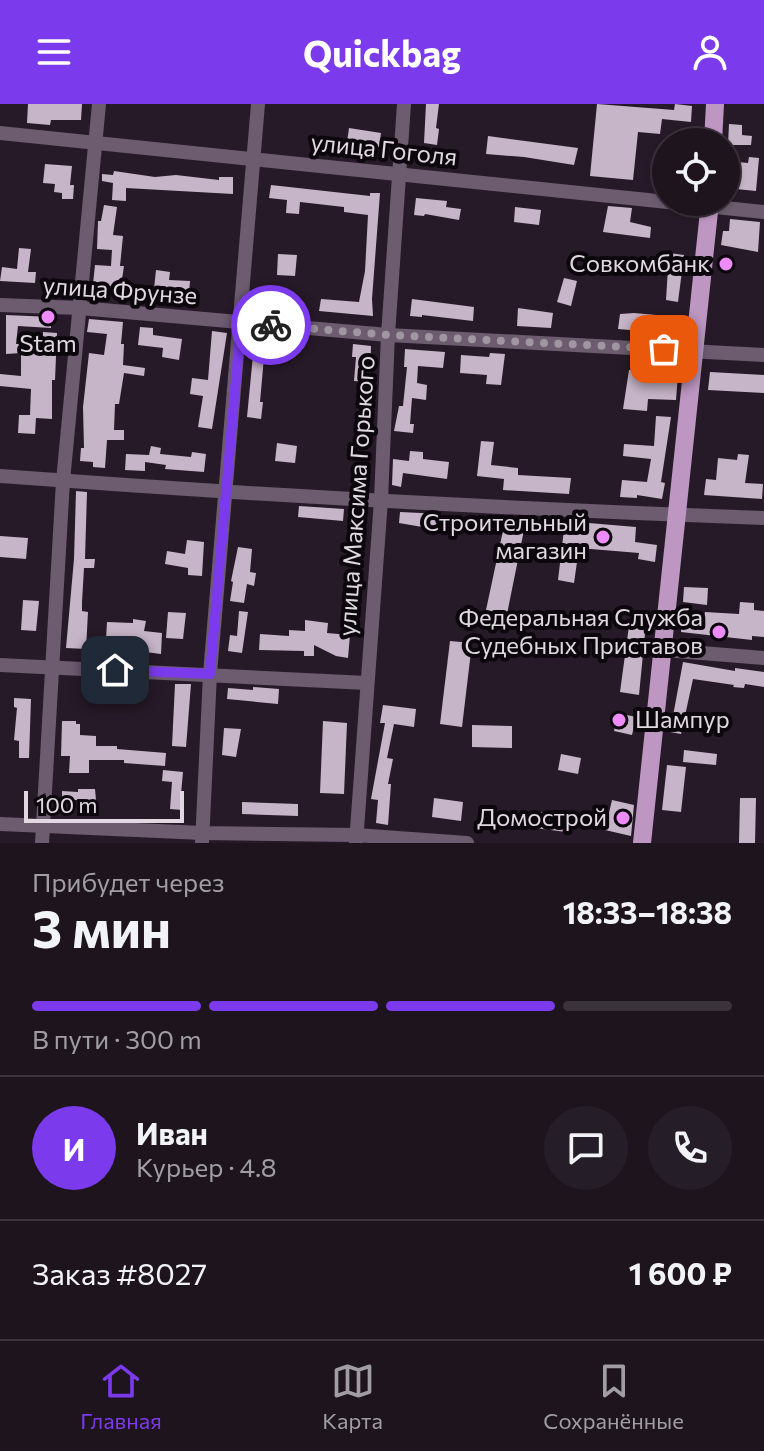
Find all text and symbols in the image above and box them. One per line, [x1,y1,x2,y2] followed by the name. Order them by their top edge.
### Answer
[32,30,76,74] icon: menu
[303,30,461,74] text: Quickbag
[688,30,732,74] icon: person
[309,126,459,171] street label: улица Гоголя
[652,128,740,216] map controls
[652,128,740,216] button: locate
[569,248,710,277] place label: Совкомбанк
[717,255,735,273] marker: Совкомбанк
[42,270,198,309] street label: улица Фрунзе
[231,285,311,365] courier
[249,303,293,347] icon: bike
[39,308,57,326] marker: Stam
[630,315,698,383] pin
[642,327,686,371] icon: bag
[19,328,77,357] place label: Stam
[331,355,380,637] street label: улица Максима Горького
[423,507,587,564] place label: Строительный магазин
[594,528,612,546] marker: Строительный магазин
[458,602,703,659] place label: Федеральная Служба Судебных Приставов
[710,623,728,641] marker: Федеральная Служба Судебных Приставов
[81,636,149,704] pin
[93,648,137,692] icon: home
[635,704,730,733] place label: Шампур
[610,711,628,729] marker: Шампур
[24,787,184,823] scale bar
[36,791,98,818] text: 100 m
[477,802,607,831] place label: Домострой
[614,809,632,827] marker: Домострой
[32,866,225,897] text: Прибудет через
[563,893,732,930] text: 18:33–18:38
[32,895,171,959] text: 3 мин
[32,1023,202,1054] text: В пути · 300 m
[544,1106,628,1190] button: chat
[648,1106,732,1190] button: phone
[136,1114,208,1151] text: Иван
[63,1130,85,1167] text: И
[136,1151,276,1182] text: Курьер · 4.8
[32,1254,207,1291] text: Заказ #8027
[629,1254,732,1291] text: 1 600 ₽
[80,1359,162,1434] tab: Главная
[322,1359,383,1434] tab: Карта
[543,1359,684,1434] tab: Сохранённые

